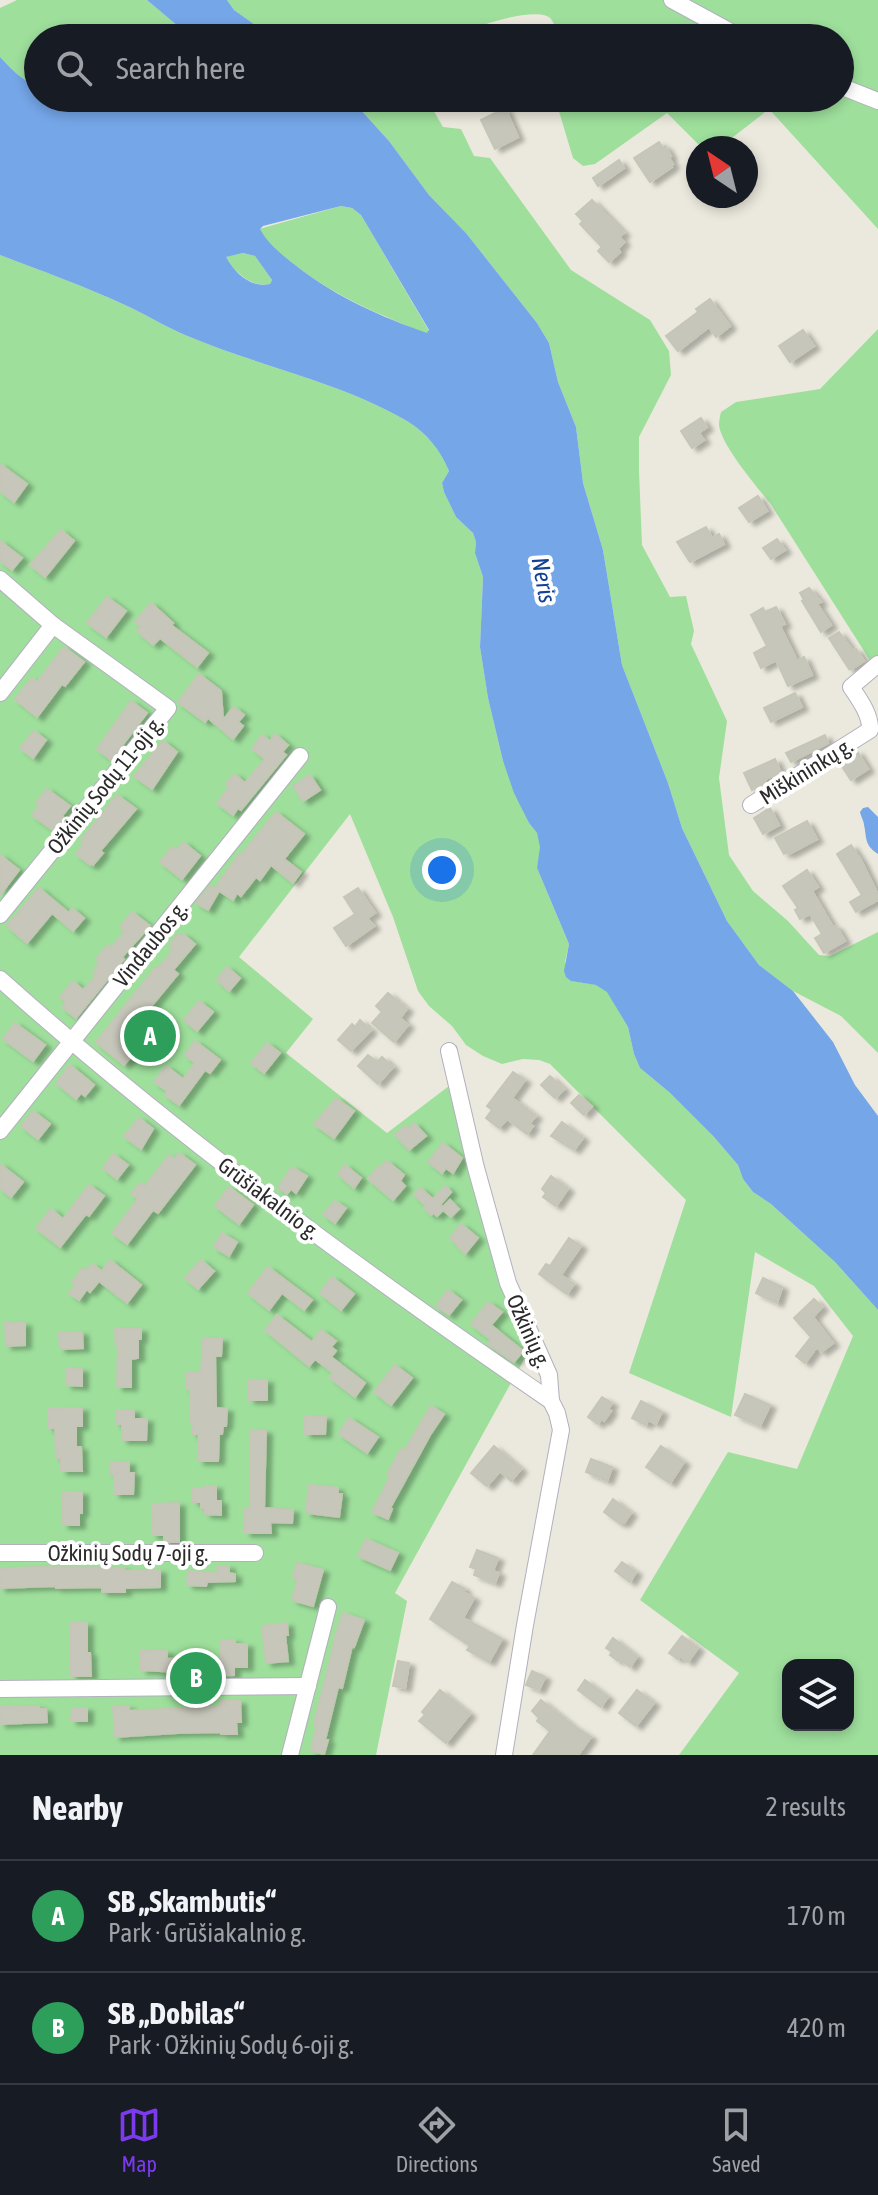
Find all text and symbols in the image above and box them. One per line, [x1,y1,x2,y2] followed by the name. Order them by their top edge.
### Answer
[24,24,854,112] search box
[52,46,96,90] icon: search
[116,51,245,85] text: Search here
[686,136,758,208] north arrow
[527,555,561,605] water label: Neris
[41,711,169,859] street label: Ožkinių Sodų 11-oji g.
[755,732,857,810] street label: Miškininkų g.
[422,850,462,890] your location
[108,896,192,992] street label: Vindaubos g.
[124,1006,176,1066] pin: A
[213,1151,325,1245] street label: Grūšiakalnio g.
[501,1290,557,1372] street label: Ožkinių g.
[48,1540,208,1566] street label: Ožkinių Sodų 7-oji g.
[170,1648,222,1708] pin: B
[782,1659,854,1731] map controls
[782,1659,854,1731] button: layers
[32,1788,123,1827] text: Nearby
[765,1792,846,1822] text: 2 results
[108,1884,276,1918] text: SB „Skambutis“
[52,1901,64,1931] text: A
[787,1901,846,1931] text: 170 m
[108,1918,306,1948] text: Park · Grūšiakalnio g.
[108,1996,244,2030] text: SB „Dobilas“
[52,2013,64,2043] text: B
[787,2013,846,2043] text: 420 m
[108,2030,354,2060] text: Park · Ožkinių Sodų 6-oji g.
[117,2103,161,2177] tab: Map
[396,2103,478,2177] tab: Directions
[712,2103,761,2177] tab: Saved

